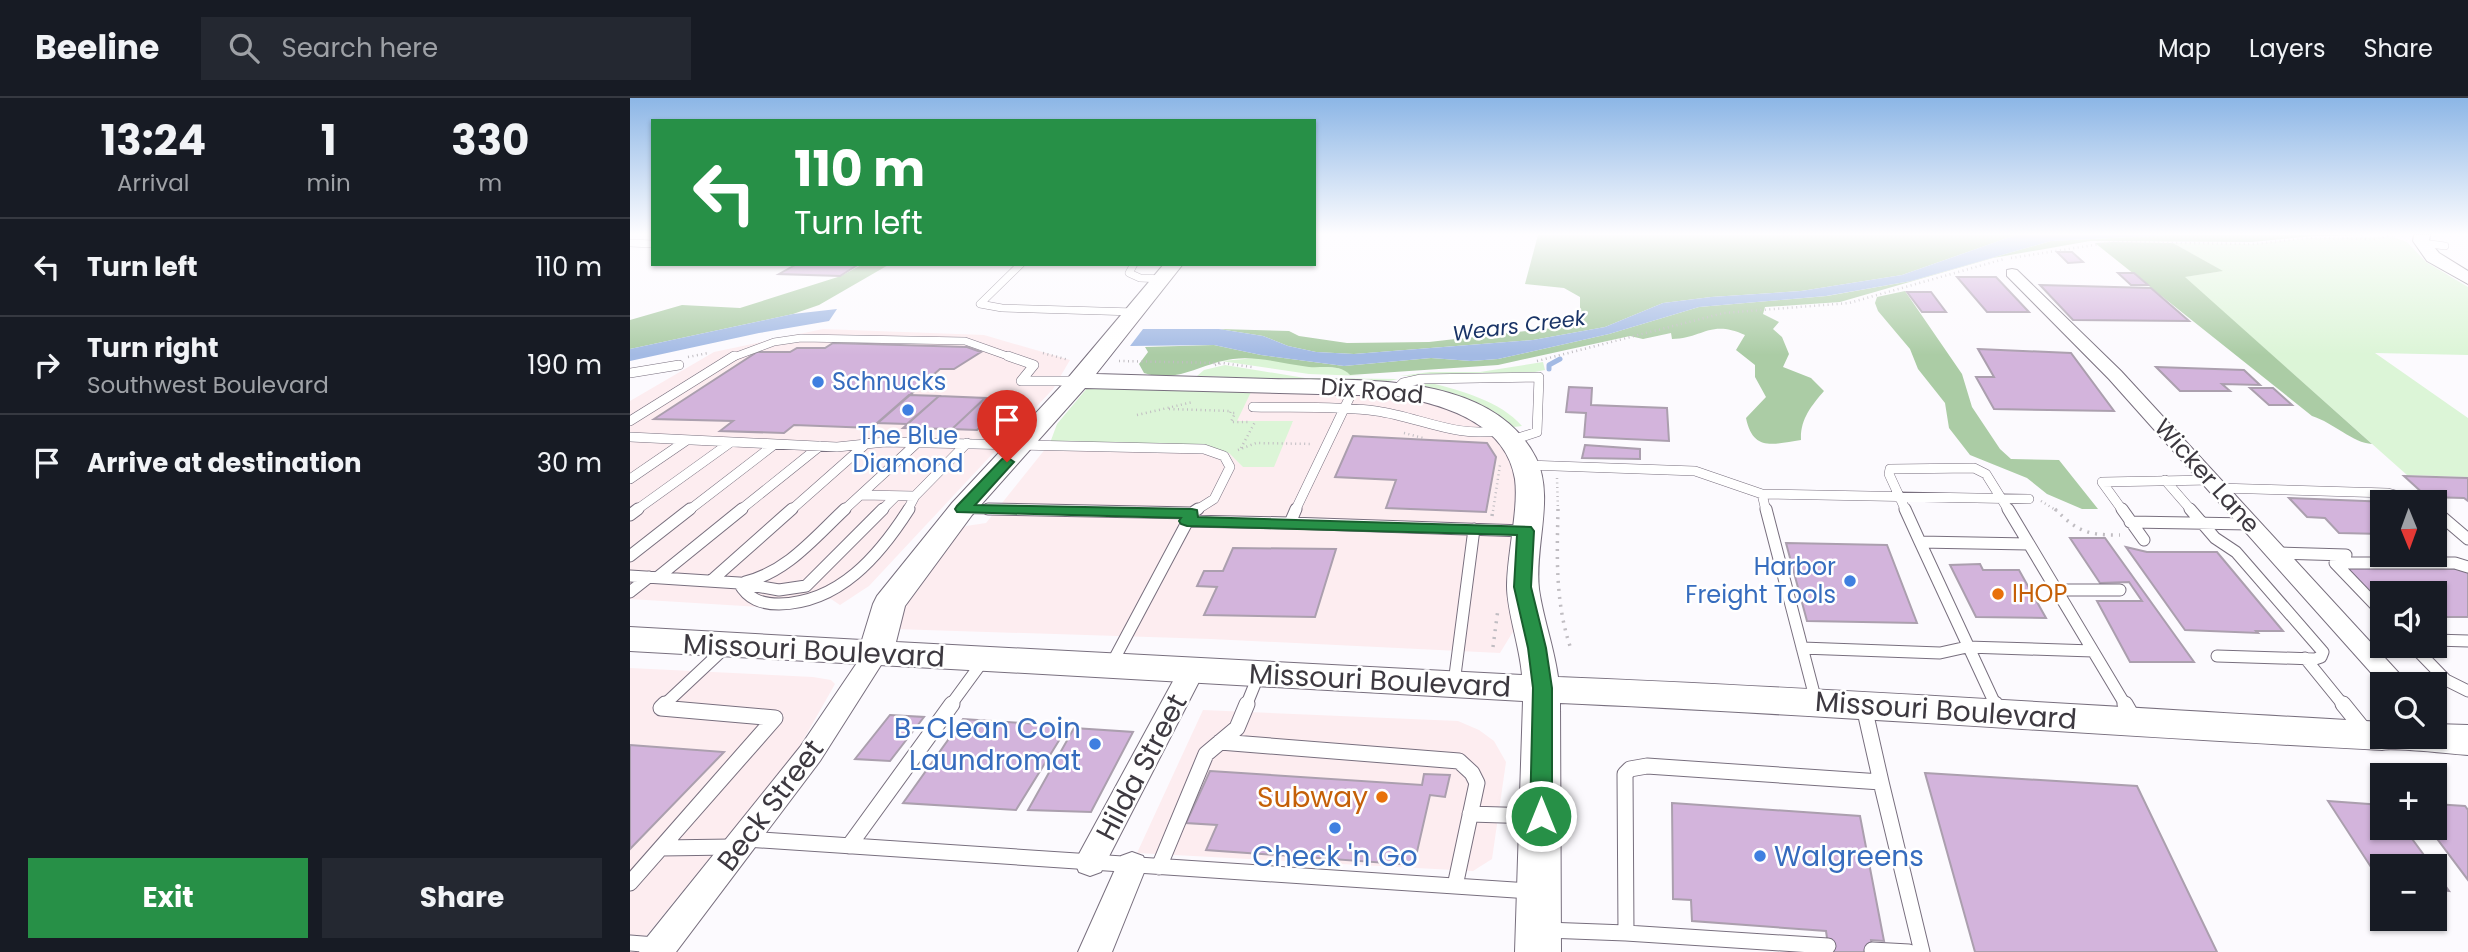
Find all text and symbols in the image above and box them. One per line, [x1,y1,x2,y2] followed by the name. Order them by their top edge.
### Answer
[201,17,691,80] search box
[35,24,159,71] text: Beeline
[225,29,263,67] icon: search
[281,30,438,66] text: Search here
[2158,32,2211,65] text: Map
[2249,32,2325,65] text: Layers
[2363,32,2433,65] text: Share
[101,111,206,170] text: 13:24
[321,111,337,170] text: 1
[451,111,529,170] text: 330
[794,135,925,203] text: 110 m
[679,147,770,238] icon: left
[117,167,190,199] text: Arrival
[307,167,351,199] text: min
[478,167,502,199] text: m
[794,200,923,245] text: Turn left
[28,248,66,286] icon: left
[87,249,198,285] text: Turn left
[535,249,602,285] text: 110 m
[1451,303,1588,348] water label: Wears Creek
[87,330,219,366] text: Turn right
[28,346,66,384] icon: right
[527,347,602,383] text: 190 m
[832,365,946,398] place label: Schnucks
[87,369,329,401] text: Southwest Boulevard
[1319,370,1425,411] street label: Dix Road
[810,374,826,390] marker: Schnucks
[977,390,1037,462] pin
[988,401,1026,439] icon: arrive
[900,402,916,418] marker: The Blue Diamond
[2147,411,2268,540] street label: Wicker Lane
[853,419,963,480] place label: The Blue Diamond
[28,444,66,482] icon: arrive
[87,445,362,481] text: Arrive at destination
[537,445,602,481] text: 30 m
[2370,490,2446,567] north arrow
[2370,490,2447,931] map controls
[1685,550,1836,611] place label: Harbor Freight Tools
[1842,573,1858,589] marker: Harbor Freight Tools
[2012,577,2067,610] place label: IHOP
[2370,581,2447,658] button: sound
[1990,586,2006,602] marker: IHOP
[682,624,946,677] street label: Missouri Boulevard
[1248,654,1512,707] street label: Missouri Boulevard
[2370,672,2447,749] button: search
[1814,682,2078,739] street label: Missouri Boulevard
[1087,687,1196,847] street label: Hilda Street
[894,709,1081,780] place label: B-Clean Coin Laundromat
[708,732,833,879] street label: Beck Street
[1087,736,1103,752] marker: B-Clean Coin Laundromat
[2370,763,2447,840] button: +
[1257,778,1368,817] place label: Subway
[1504,779,1578,853] position arrow
[1374,789,1390,805] marker: Subway
[1327,820,1343,836] marker: Check 'n Go
[1252,837,1418,876] place label: Check 'n Go
[1774,837,1924,876] place label: Walgreens
[1752,848,1768,864] marker: Walgreens
[2370,854,2447,931] button: −
[28,858,308,938] button: Exit
[322,858,602,938] button: Share

